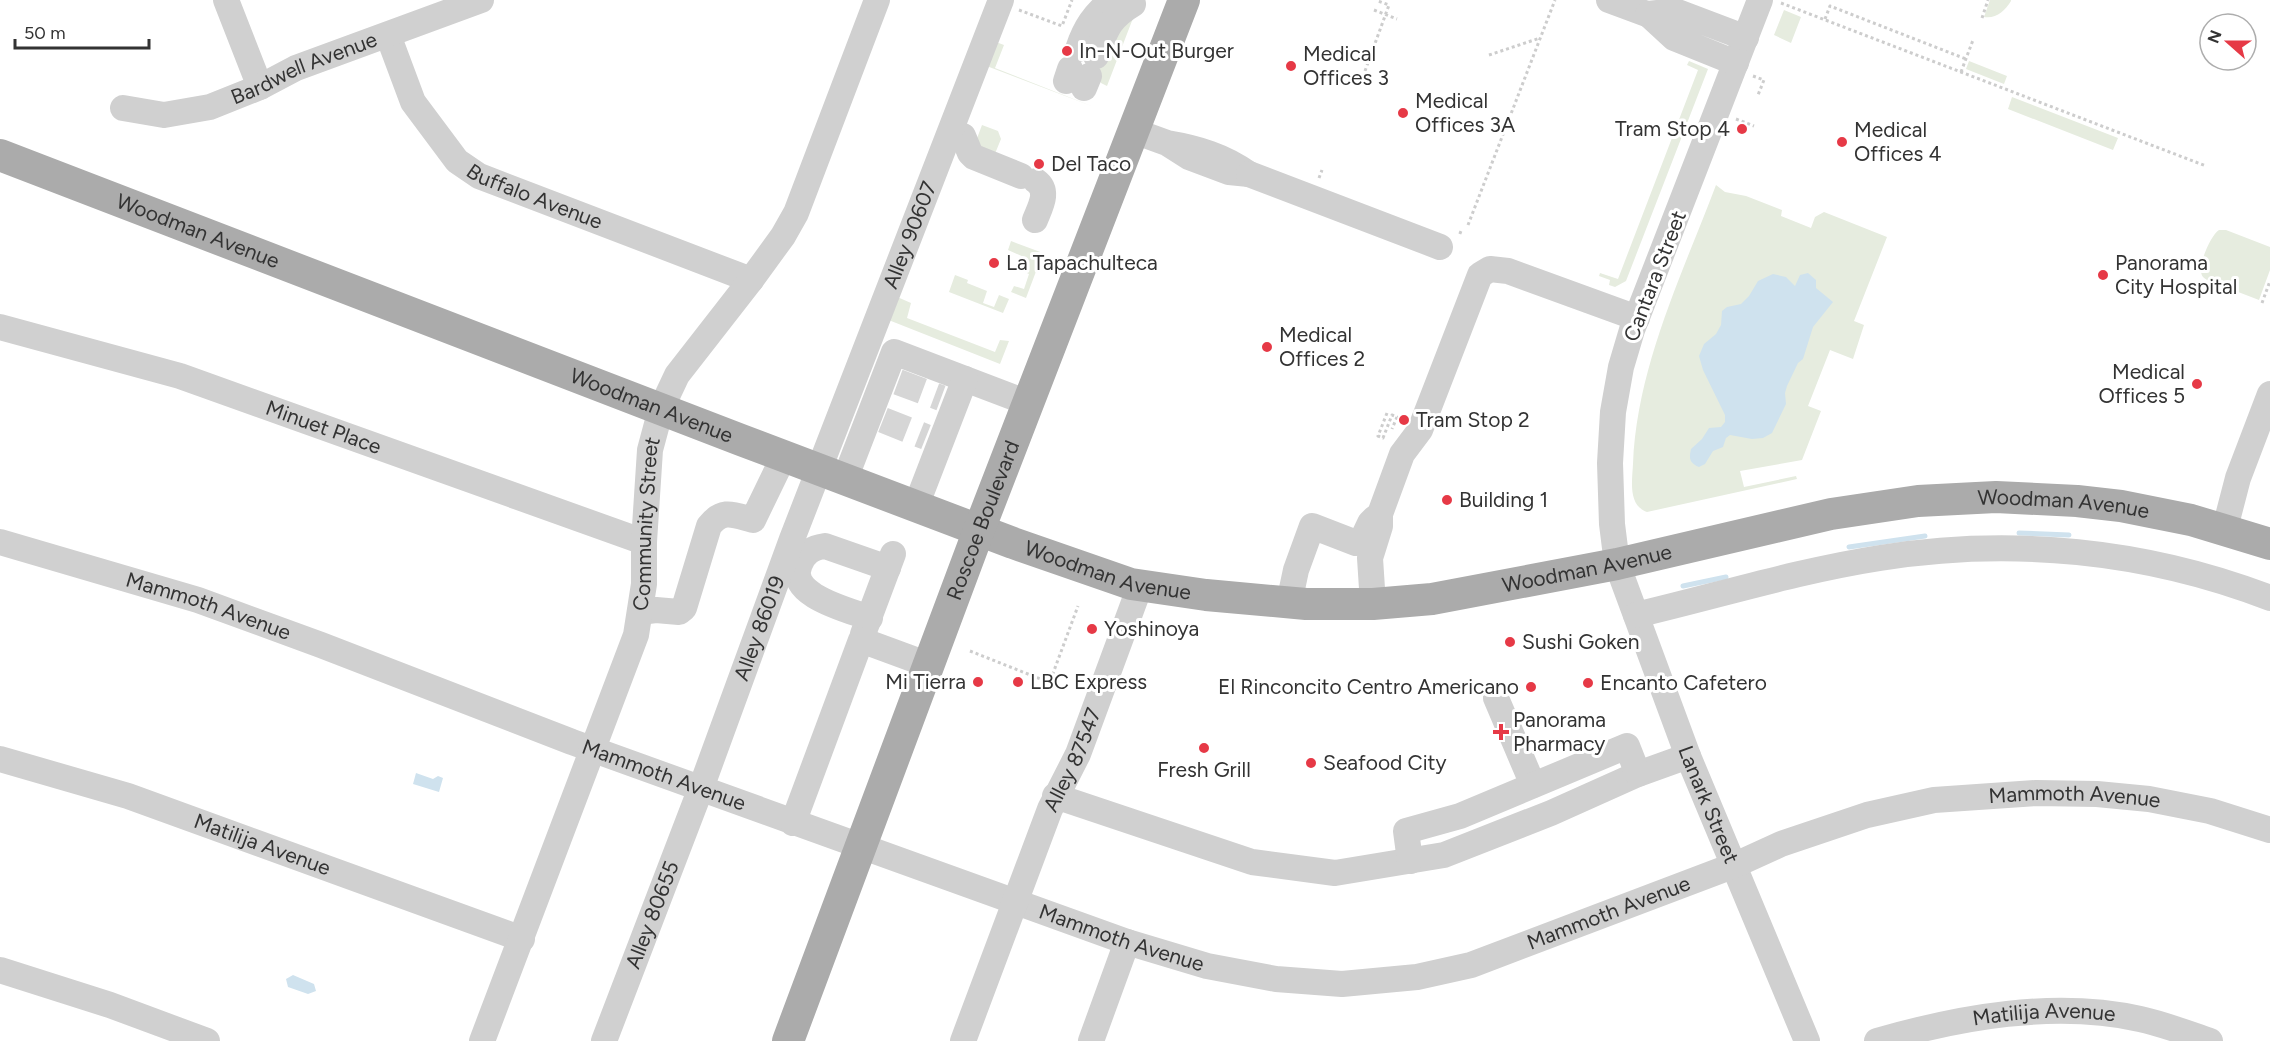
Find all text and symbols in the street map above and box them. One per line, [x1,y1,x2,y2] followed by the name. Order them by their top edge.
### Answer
[15,12,148,50] scale bar
[2198,12,2258,72] north arrow
[24,22,66,44] text: 50 m
[227,26,380,109] street label: Bardwell Avenue
[2203,28,2226,46] text: N
[1079,38,1234,63] place label: In-N-Out Burger
[1303,41,1389,90] place label: Medical Offices 3
[1060,44,1074,58] marker: In-N-Out Burger
[1284,59,1298,73] marker: Medical Offices 3
[1415,88,1515,137] place label: Medical Offices 3A
[1396,106,1410,120] marker: Medical Offices 3A
[1615,116,1730,141] place label: Tram Stop 4
[1854,117,1942,166] place label: Medical Offices 4
[1735,122,1749,136] marker: Tram Stop 4
[1835,135,1849,149] marker: Medical Offices 4
[1051,151,1131,176] place label: Del Taco
[1032,157,1046,171] marker: Del Taco
[462,158,606,234] street label: Buffalo Avenue
[877,178,941,292] street label: Alley 90607
[113,188,283,273] street label: Woodman Avenue
[1618,207,1691,345] street label: Cantara Street
[1006,250,1158,275] place label: La Tapachulteca
[2115,250,2237,299] place label: Panorama City Hospital
[987,256,1001,270] marker: La Tapachulteca
[2096,268,2110,282] marker: Panorama City Hospital
[1279,322,1365,371] place label: Medical Offices 2
[1260,340,1274,354] marker: Medical Offices 2
[2098,359,2185,408] place label: Medical Offices 5
[567,362,737,448] street label: Woodman Avenue
[2190,377,2204,391] marker: Medical Offices 5
[263,395,385,459] street label: Minuet Place
[1416,407,1530,432] place label: Tram Stop 2
[1397,413,1411,427] marker: Tram Stop 2
[627,434,665,613] street label: Community Street
[941,437,1024,603] street label: Roscoe Boulevard
[1977,484,2152,523] street label: Woodman Avenue
[1459,487,1548,512] place label: Building 1
[1440,493,1454,507] marker: Building 1
[1021,535,1193,605] street label: Woodman Avenue
[1500,539,1674,597] street label: Woodman Avenue
[123,567,294,645] street label: Mammoth Avenue
[728,572,789,684] street label: Alley 86019
[1104,616,1199,641] place label: Yoshinoya
[1085,622,1099,636] marker: Yoshinoya
[1522,629,1639,654] place label: Sushi Goken
[1503,635,1517,649] marker: Sushi Goken
[885,669,966,694] place label: Mi Tierra
[1030,669,1147,694] place label: LBC Express
[1600,670,1767,695] place label: Encanto Cafetero
[1218,674,1519,699] place label: El Rinconcito Centro Americano
[971,675,985,689] marker: Mi Tierra
[1011,675,1025,689] marker: LBC Express
[1581,676,1595,690] marker: Encanto Cafetero
[1524,680,1538,694] marker: El Rinconcito Centro Americano
[1038,704,1106,816] street label: Alley 87547
[1513,707,1606,756] place label: Panorama Pharmacy
[1494,725,1508,739] marker: Panorama Pharmacy
[579,734,749,816] street label: Mammoth Avenue
[1197,741,1211,755] marker: Fresh Grill
[1673,742,1744,867] street label: Lanark Street
[1323,750,1447,775] place label: Seafood City
[1304,756,1318,770] marker: Seafood City
[1157,757,1251,782] place label: Fresh Grill
[1988,780,2163,813] street label: Mammoth Avenue
[191,808,334,880] street label: Matilija Avenue
[620,857,684,972] street label: Alley 80655
[1523,870,1693,955] street label: Mammoth Avenue
[1036,898,1207,976] street label: Mammoth Avenue
[1971,998,2117,1031] street label: Matilija Avenue

